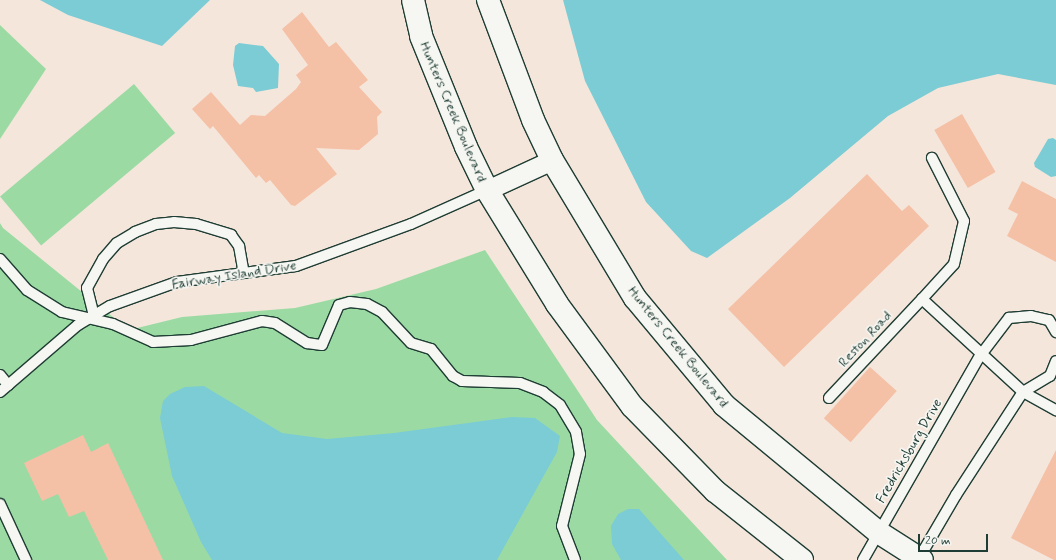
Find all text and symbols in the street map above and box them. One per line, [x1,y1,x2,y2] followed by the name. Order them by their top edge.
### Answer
[417,41,489,183] street label: Hunters Creek Boulevard
[169,257,299,293] street label: Fairway Island Drive
[625,285,731,409] street label: Hunters Creek Boulevard
[835,308,895,370] street label: Reston Road
[872,396,946,506] street label: Fredricksburg Drive
[920,526,990,552] scale bar
[925,533,951,549] text: 20 m

